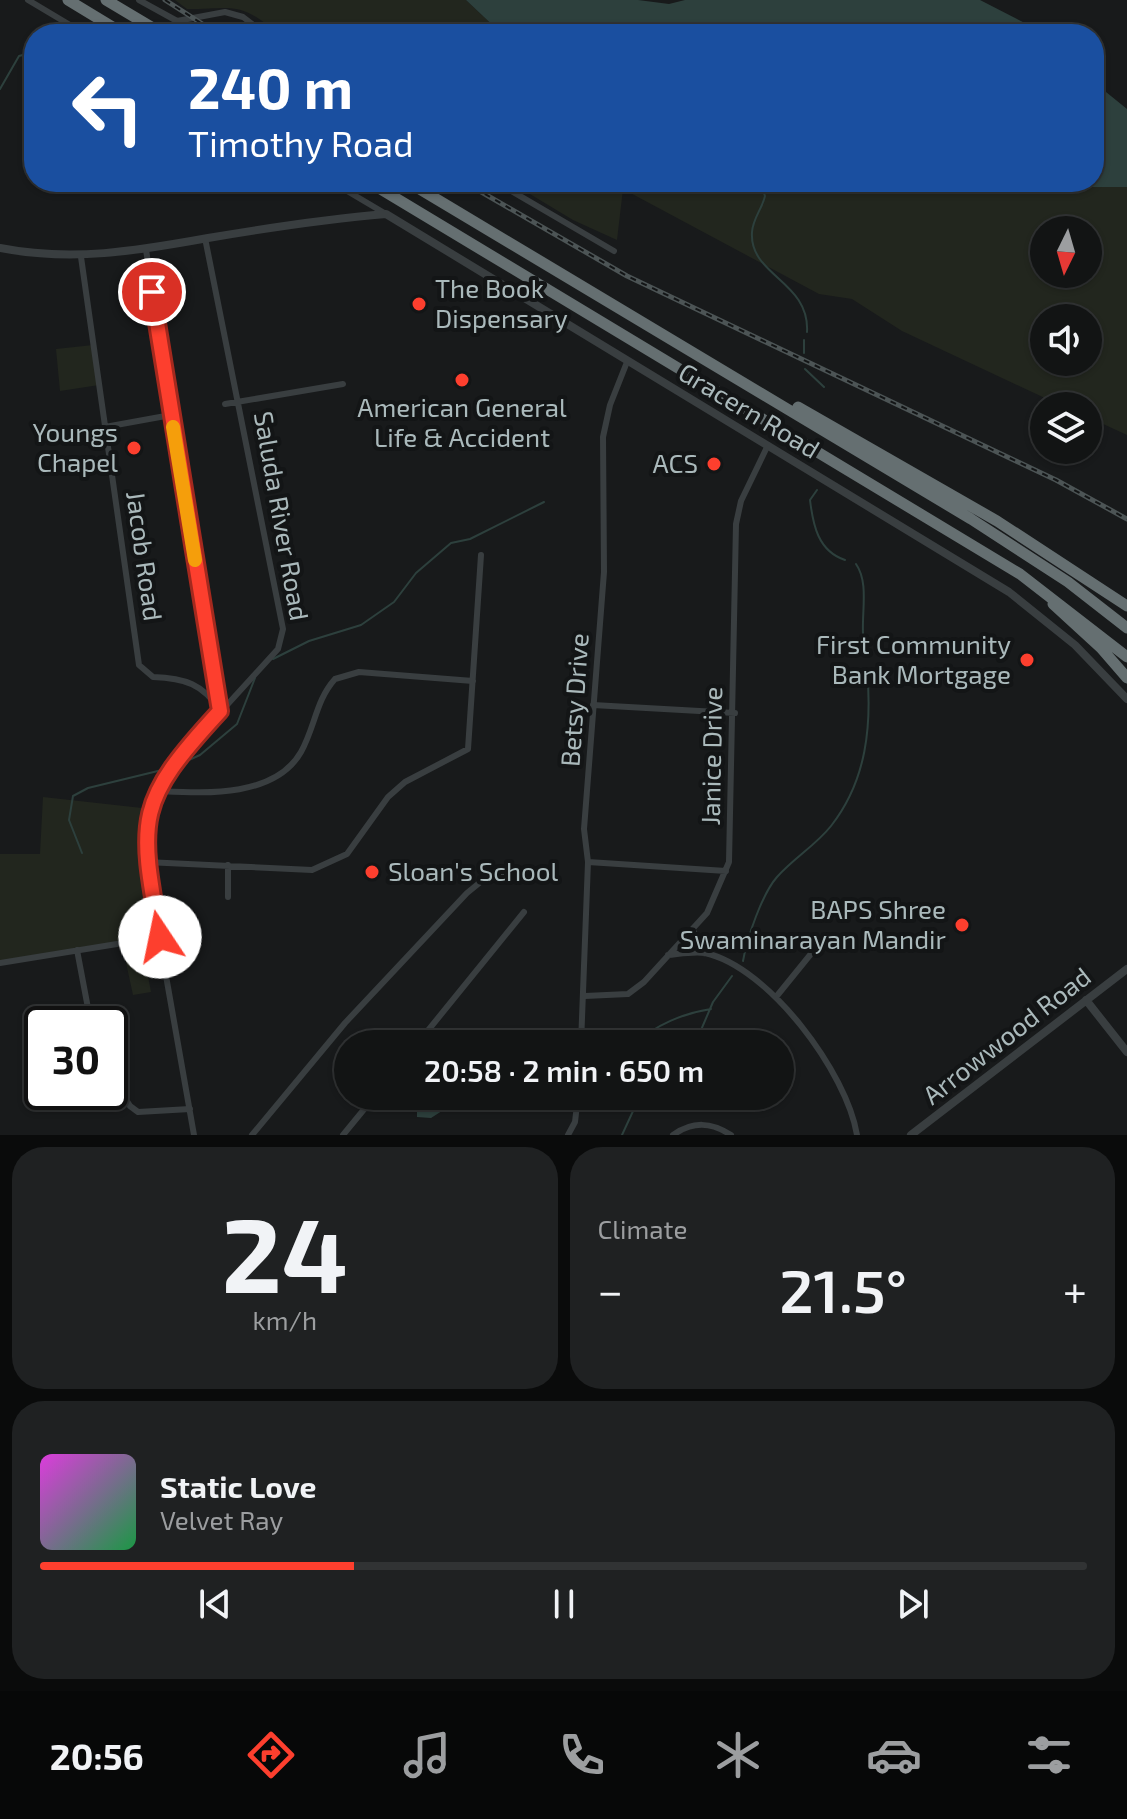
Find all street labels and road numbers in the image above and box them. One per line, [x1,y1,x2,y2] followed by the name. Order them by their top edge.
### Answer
[674,356,826,464] street label: Gracern Road
[249,409,316,623] street label: Saluda River Road
[121,489,170,623] street label: Jacob Road
[553,632,594,768] street label: Betsy Drive
[694,686,727,826] street label: Janice Drive
[916,960,1096,1110] street label: Arrowwood Road

